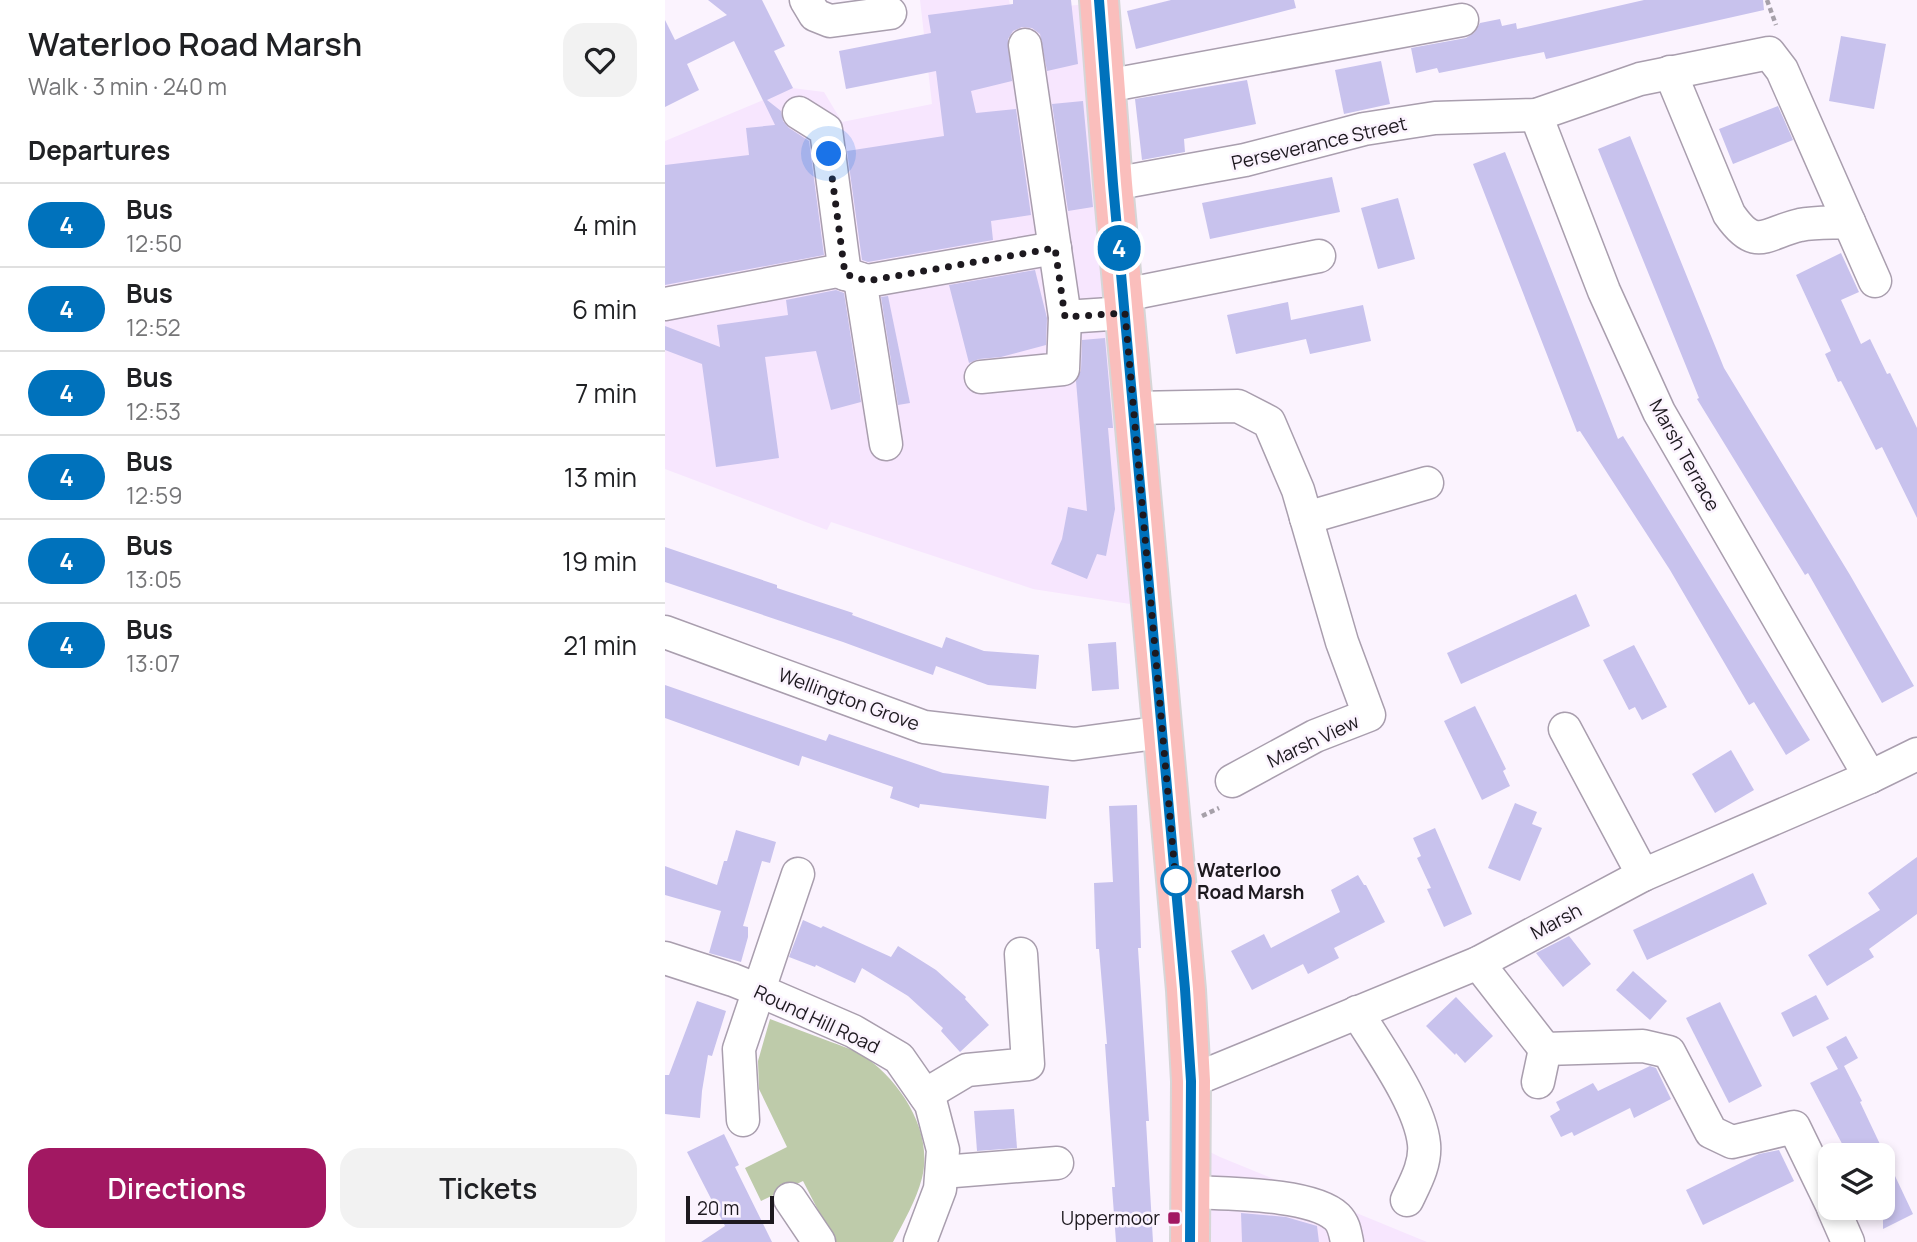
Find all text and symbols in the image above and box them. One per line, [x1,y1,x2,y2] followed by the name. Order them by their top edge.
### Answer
[28,21,362,66] text: Waterloo Road Marsh
[563,23,637,97] button: heart
[28,70,227,102] text: Walk · 3 min · 240 m
[1229,110,1409,176] street label: Perseverance Street
[28,132,170,168] text: Departures
[811,136,846,171] your location
[126,191,173,227] text: Bus
[573,207,637,243] text: 4 min
[59,208,74,241] text: 4
[1096,225,1142,271] line badge: 4
[126,227,182,259] text: 12:50
[1112,231,1126,264] text: 4
[126,275,173,311] text: Bus
[572,291,637,327] text: 6 min
[59,292,74,325] text: 4
[126,311,181,343] text: 12:52
[126,359,173,395] text: Bus
[575,375,637,411] text: 7 min
[59,376,74,409] text: 4
[1644,394,1726,516] street label: Marsh Terrace
[126,395,181,427] text: 12:53
[126,443,173,479] text: Bus
[564,459,637,495] text: 13 min
[59,460,74,493] text: 4
[126,479,183,511] text: 12:59
[126,527,173,563] text: Bus
[562,543,637,579] text: 19 min
[59,544,74,577] text: 4
[126,563,182,595] text: 13:05
[126,611,173,647] text: Bus
[563,627,637,663] text: 21 min
[59,628,74,661] text: 4
[126,647,180,679] text: 13:07
[775,661,923,737] street label: Wellington Grove
[1263,708,1364,774] street label: Marsh View
[1197,857,1304,905] place label: Waterloo Road Marsh
[1161,866,1191,896] marker: Waterloo Road Marsh
[1526,897,1586,945] street label: Marsh
[750,978,884,1060] street label: Round Hill Road
[1818,1143,1895,1220] map controls
[1818,1143,1895,1220] button: layers
[28,1148,326,1228] button: Directions
[340,1148,637,1228] button: Tickets
[686,1193,773,1225] scale bar
[697,1195,739,1221] text: 20 m
[1061,1205,1160,1231] place label: Uppermoor
[1166,1210,1182,1226] marker: Uppermoor

